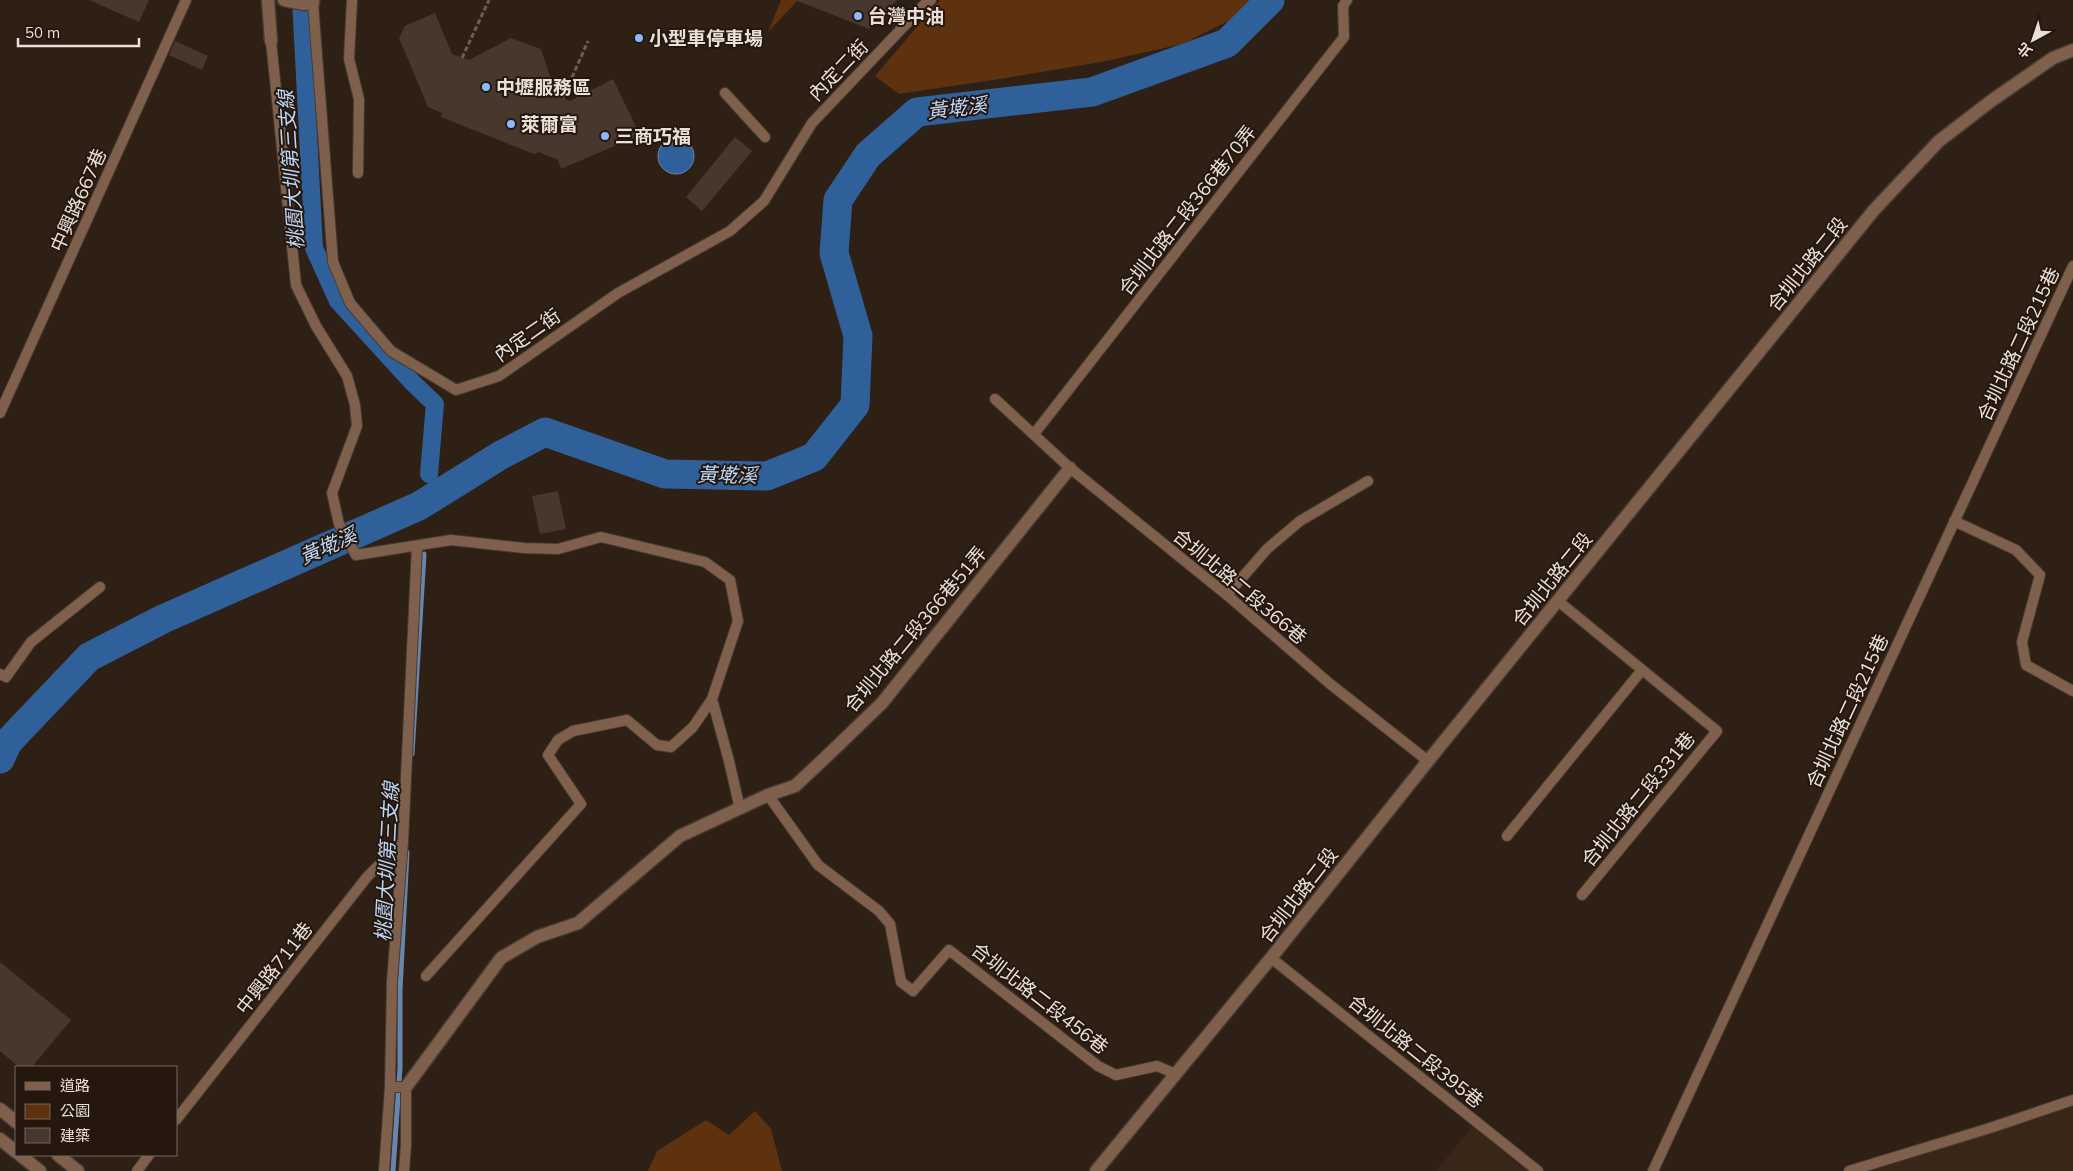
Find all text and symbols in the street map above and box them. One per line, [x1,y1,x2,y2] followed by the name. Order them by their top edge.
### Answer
[868,4,944,28] place label: 台灣中油
[852,10,864,22] marker: 台灣中油
[18,15,139,47] scale bar
[2008,15,2058,65] north arrow
[25,23,60,42] text: 50 m
[649,26,763,50] place label: 小型車停車場
[633,32,645,44] marker: 小型車停車場
[803,34,873,106] street label: 內定二街
[2013,39,2036,61] text: 北
[496,75,591,99] place label: 中壢服務區
[480,81,492,93] marker: 中壢服務區
[272,87,309,251] water label: 桃園大圳第三支線
[926,91,991,124] water label: 黃墘溪
[521,112,578,136] place label: 萊爾富
[505,118,517,130] marker: 萊爾富
[1113,120,1261,300] street label: 合圳北路二段366巷70弄
[615,124,691,148] place label: 三商巧福
[599,130,611,142] marker: 三商巧福
[45,145,111,255] street label: 中興路667巷
[1762,212,1852,316] street label: 合圳北路二段
[1972,263,2064,425] street label: 合圳北路二段215巷
[489,303,565,367] street label: 內定二街
[697,461,760,488] water label: 黃墘溪
[295,521,363,569] water label: 黃墘溪
[1168,523,1312,649] street label: 合圳北路二段366巷
[1507,527,1597,631] street label: 合圳北路二段
[839,541,991,717] street label: 合圳北路二段366巷51弄
[1801,630,1893,792] street label: 合圳北路二段215巷
[1576,726,1700,872] street label: 合圳北路二段331巷
[370,779,403,943] water label: 桃園大圳第三支線
[1253,843,1343,947] street label: 合圳北路二段
[231,917,317,1019] street label: 中興路711巷
[967,937,1113,1059] street label: 合圳北路二段456巷
[1343,989,1489,1113] street label: 合圳北路二段395巷
[15,1066,178,1156] legend
[60,1076,90,1095] text: 道路
[60,1101,90,1120] text: 公園
[60,1126,90,1145] text: 建築

